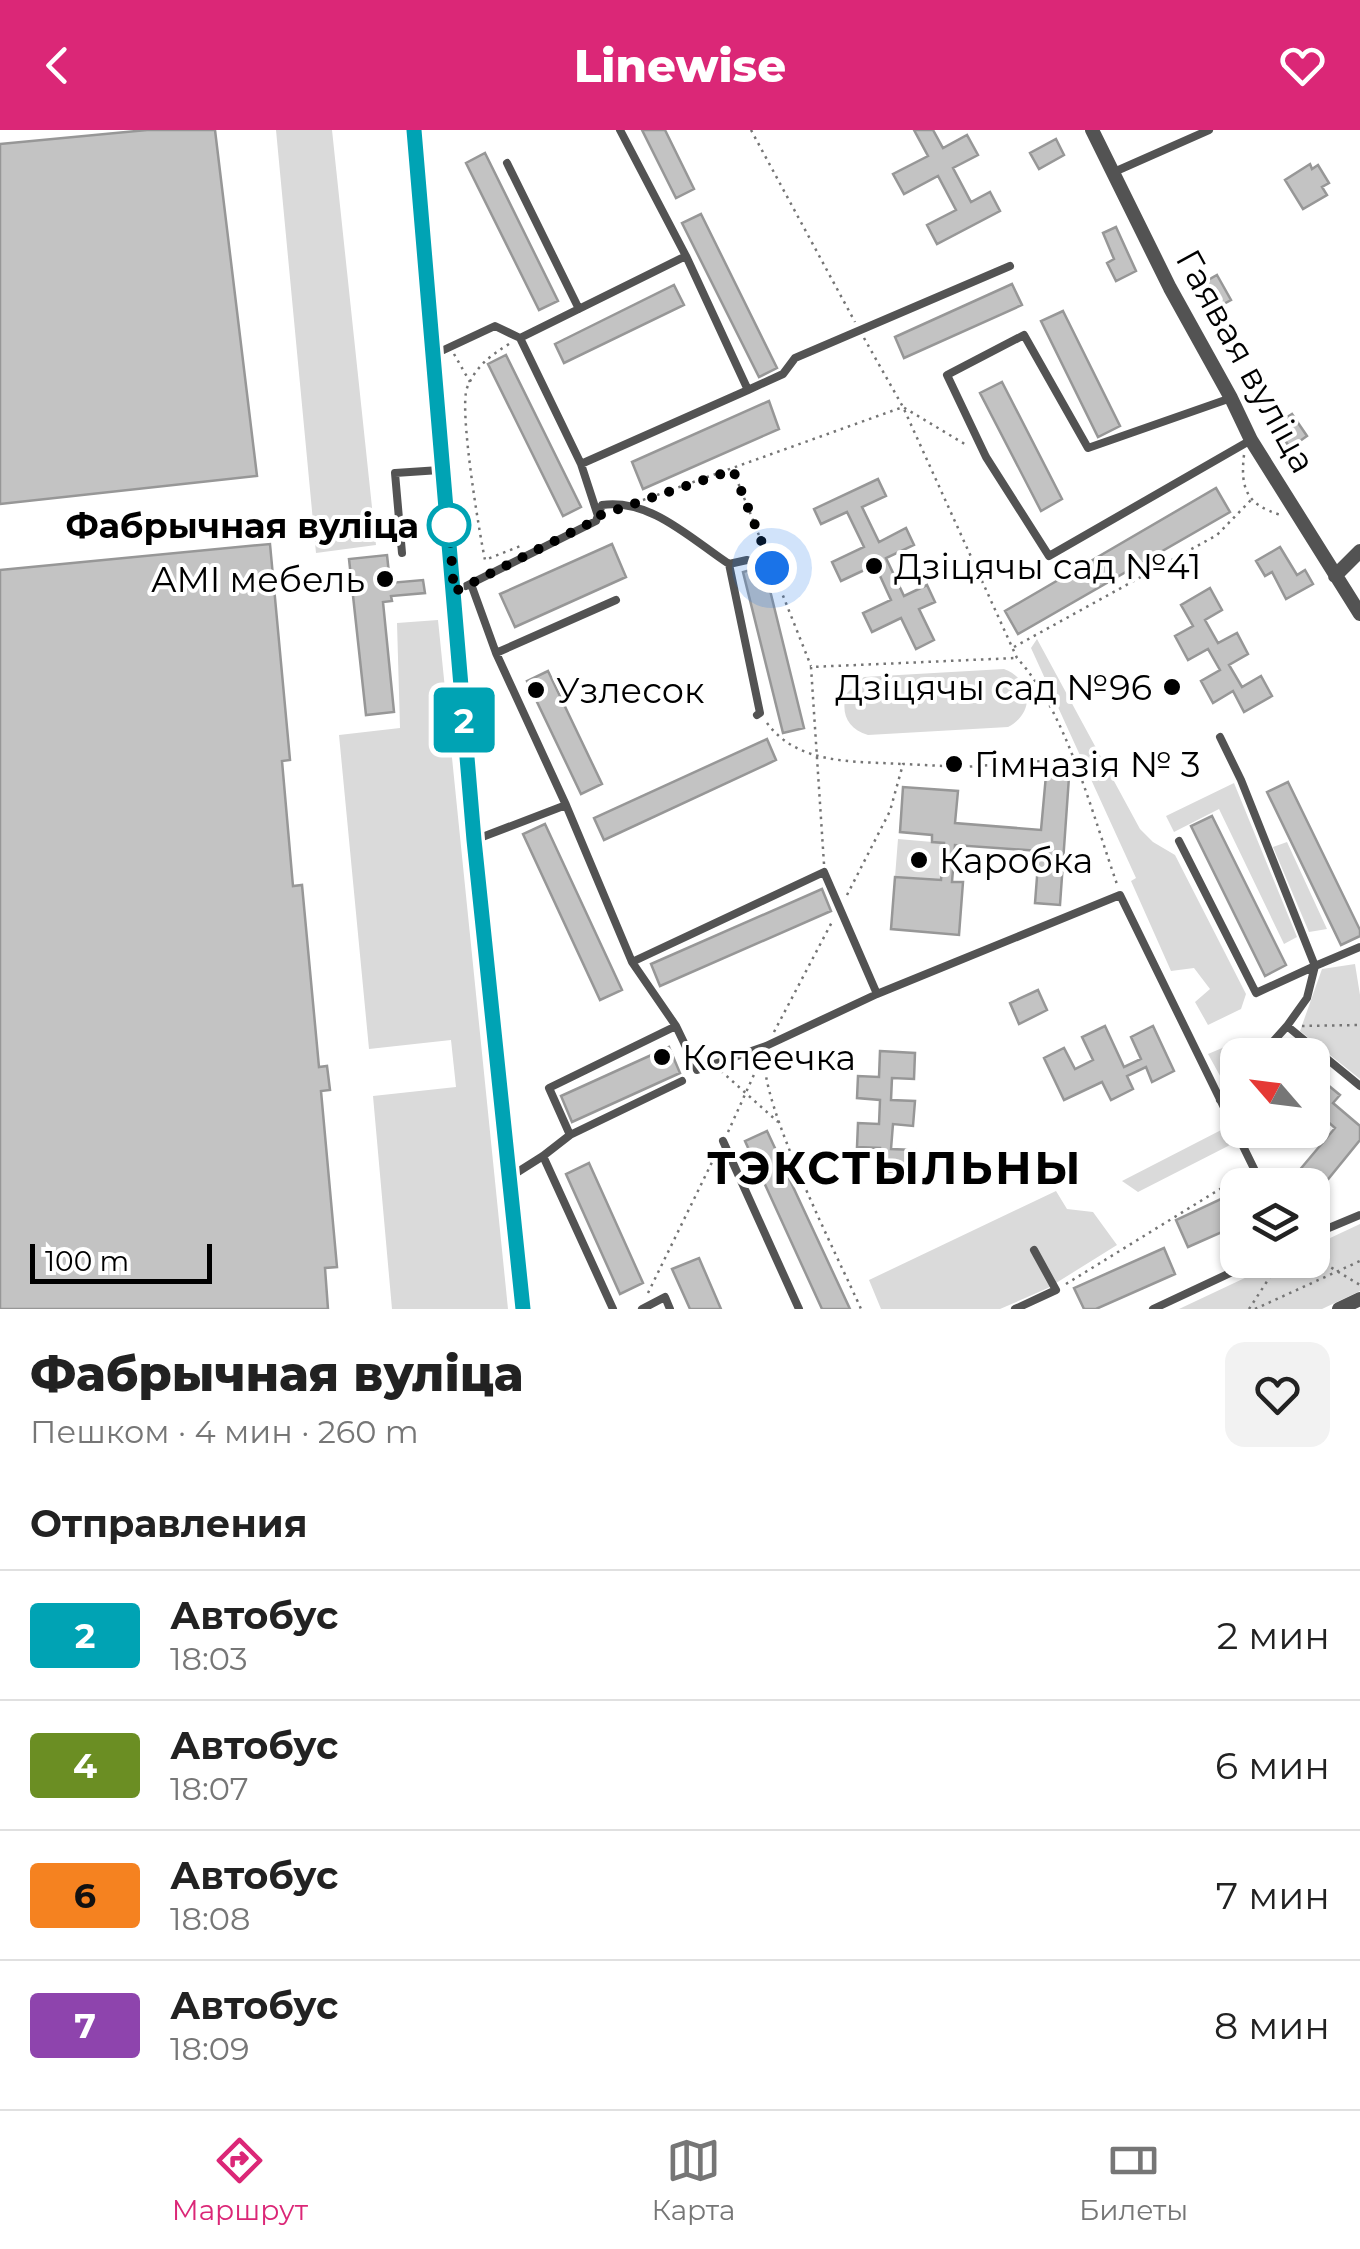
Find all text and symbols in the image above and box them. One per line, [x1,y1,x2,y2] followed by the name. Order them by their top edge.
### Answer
[30,38,85,93] icon: back
[574,38,786,93] text: Linewise
[1275,38,1330,93] icon: heart
[1167,242,1325,480] street label: Гаявая вуліца
[65,504,419,547] place label: Фабрычная вуліца
[428,504,470,546] marker: Фабрычная вуліца
[747,543,797,593] your location
[894,545,1201,588] place label: Дзіцячы сад №41
[863,555,885,577] marker: Дзіцячы сад №41
[151,558,365,601] place label: AMI мебель
[374,568,396,590] marker: AMI мебель
[835,666,1152,709] place label: Дзіцячы сад №96
[556,669,704,712] place label: Узлесок
[1161,676,1183,698] marker: Дзіцячы сад №96
[525,679,547,701] marker: Узлесок
[432,688,496,752] line badge: 2
[454,699,474,742] text: 2
[974,743,1201,786] place label: Гімназія № 3
[943,753,965,775] marker: Гімназія № 3
[939,839,1093,882] place label: Каробка
[908,849,930,871] marker: Каробка
[682,1036,856,1079] place label: Копеечка
[1220,1038,1330,1148] north arrow
[1220,1038,1330,1278] map controls
[651,1046,673,1068] marker: Копеечка
[707,1140,1083,1195] district label: ТЭКСТЫЛЬНЫ
[1220,1168,1330,1278] button: layers
[30,1239,212,1284] scale bar
[45,1244,129,1278] text: 100 m
[1225,1342,1330,1447] button: heart
[30,1345,523,1403] text: Фабрычная вуліца
[30,1412,419,1451] text: Пешком · 4 мин · 260 m
[30,1500,308,1547] text: Отправления
[170,1592,339,1639] text: Автобус
[1217,1612,1330,1659] text: 2 мин
[75,1614,95,1657] text: 2
[170,1639,248,1678] text: 18:03
[170,1722,339,1769] text: Автобус
[1215,1742,1330,1789] text: 6 мин
[73,1744,97,1787] text: 4
[170,1769,249,1808] text: 18:07
[170,1852,339,1899] text: Автобус
[1216,1872,1330,1919] text: 7 мин
[74,1874,96,1917] text: 6
[170,1899,250,1938] text: 18:08
[170,1982,339,2029] text: Автобус
[1214,2002,1330,2049] text: 8 мин
[74,2004,96,2047] text: 7
[170,2029,249,2068] text: 18:09
[172,2133,308,2227] tab: Маршрут
[652,2133,735,2227] tab: Карта
[1079,2133,1188,2227] tab: Билеты

